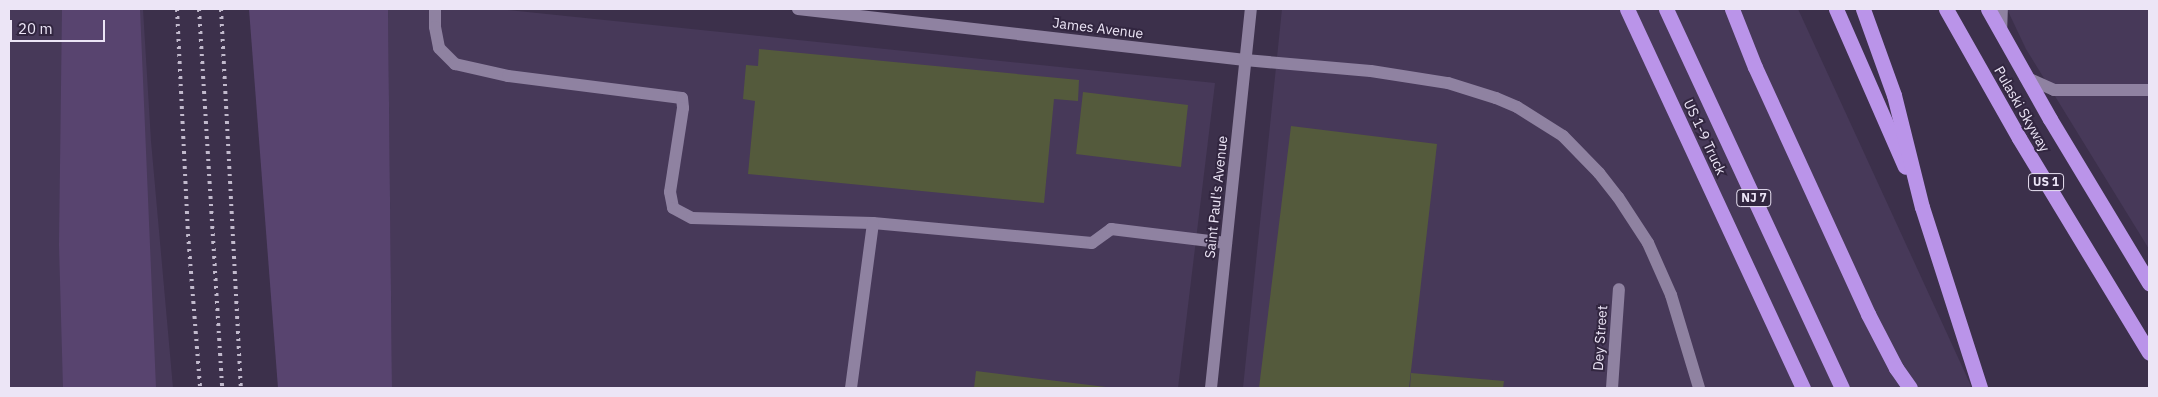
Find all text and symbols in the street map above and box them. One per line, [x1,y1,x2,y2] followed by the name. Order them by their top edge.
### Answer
[12,10,108,42] scale bar
[1052,14,1144,42] street label: James Avenue
[18,19,53,38] text: 20 m
[1991,63,2053,155] street label: Pulaski Skyway
[1680,97,1730,177] street label: US 1-9 Truck
[1201,135,1231,259] street label: Saint Paul's Avenue
[2027,172,2065,192] road number: US 1
[1735,188,1773,208] road number: NJ 7
[1589,305,1611,371] street label: Dey Street

